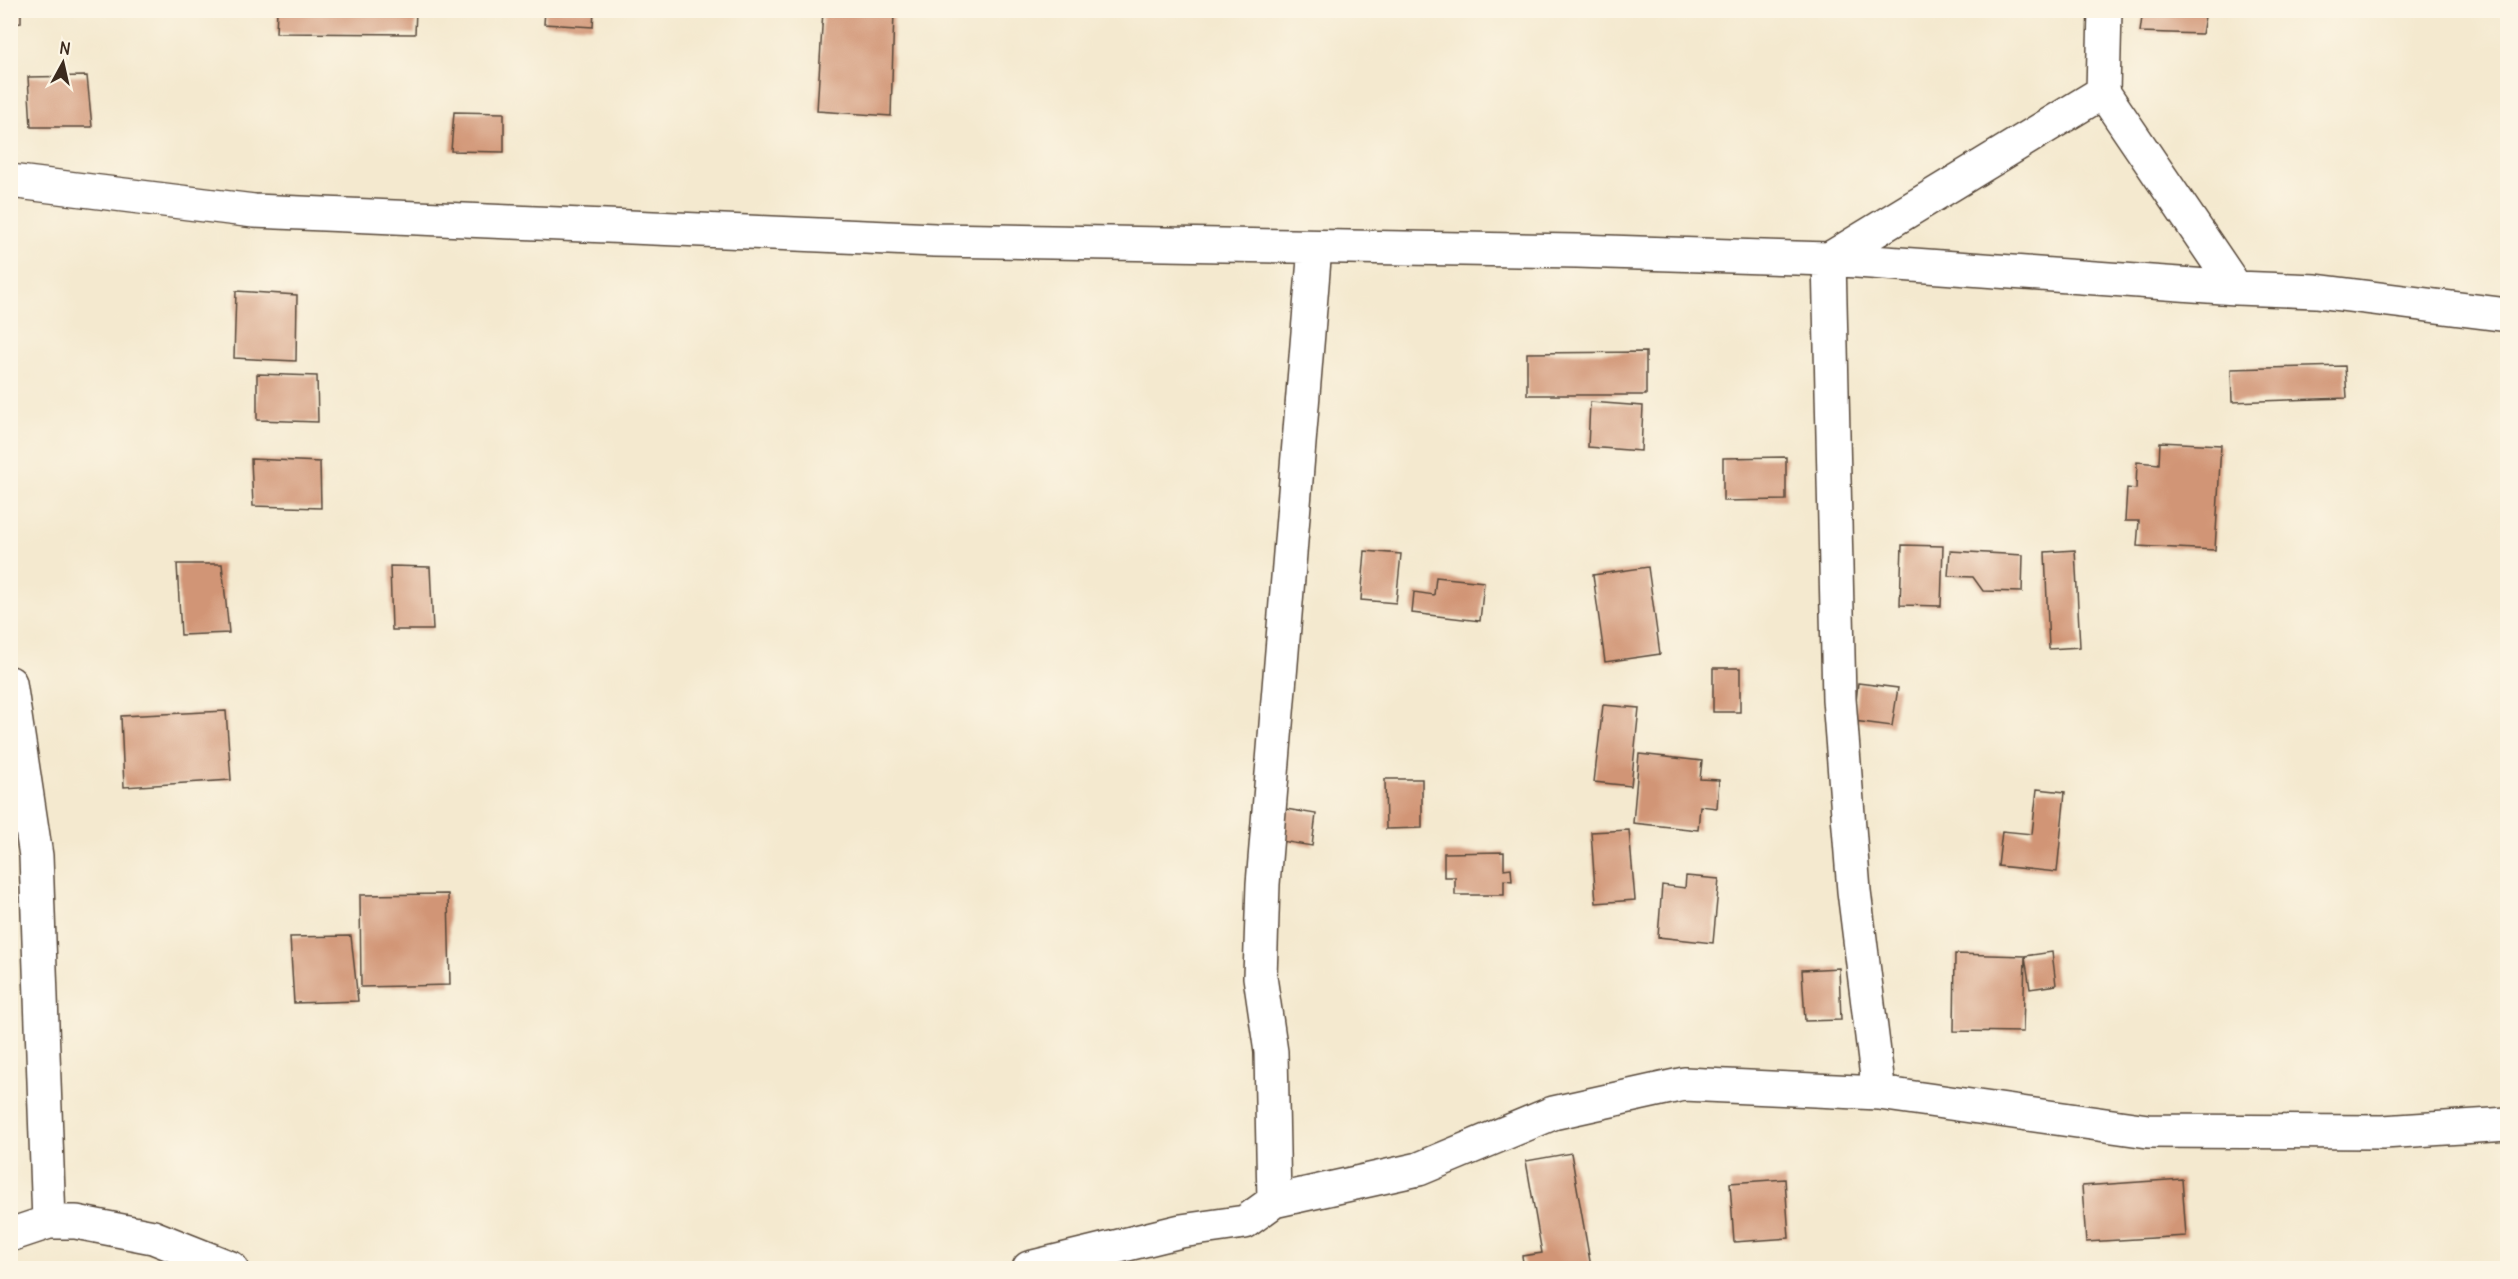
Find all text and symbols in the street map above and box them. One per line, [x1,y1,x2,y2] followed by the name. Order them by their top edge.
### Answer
[33,33,93,93] north arrow
[58,37,72,59] text: N

